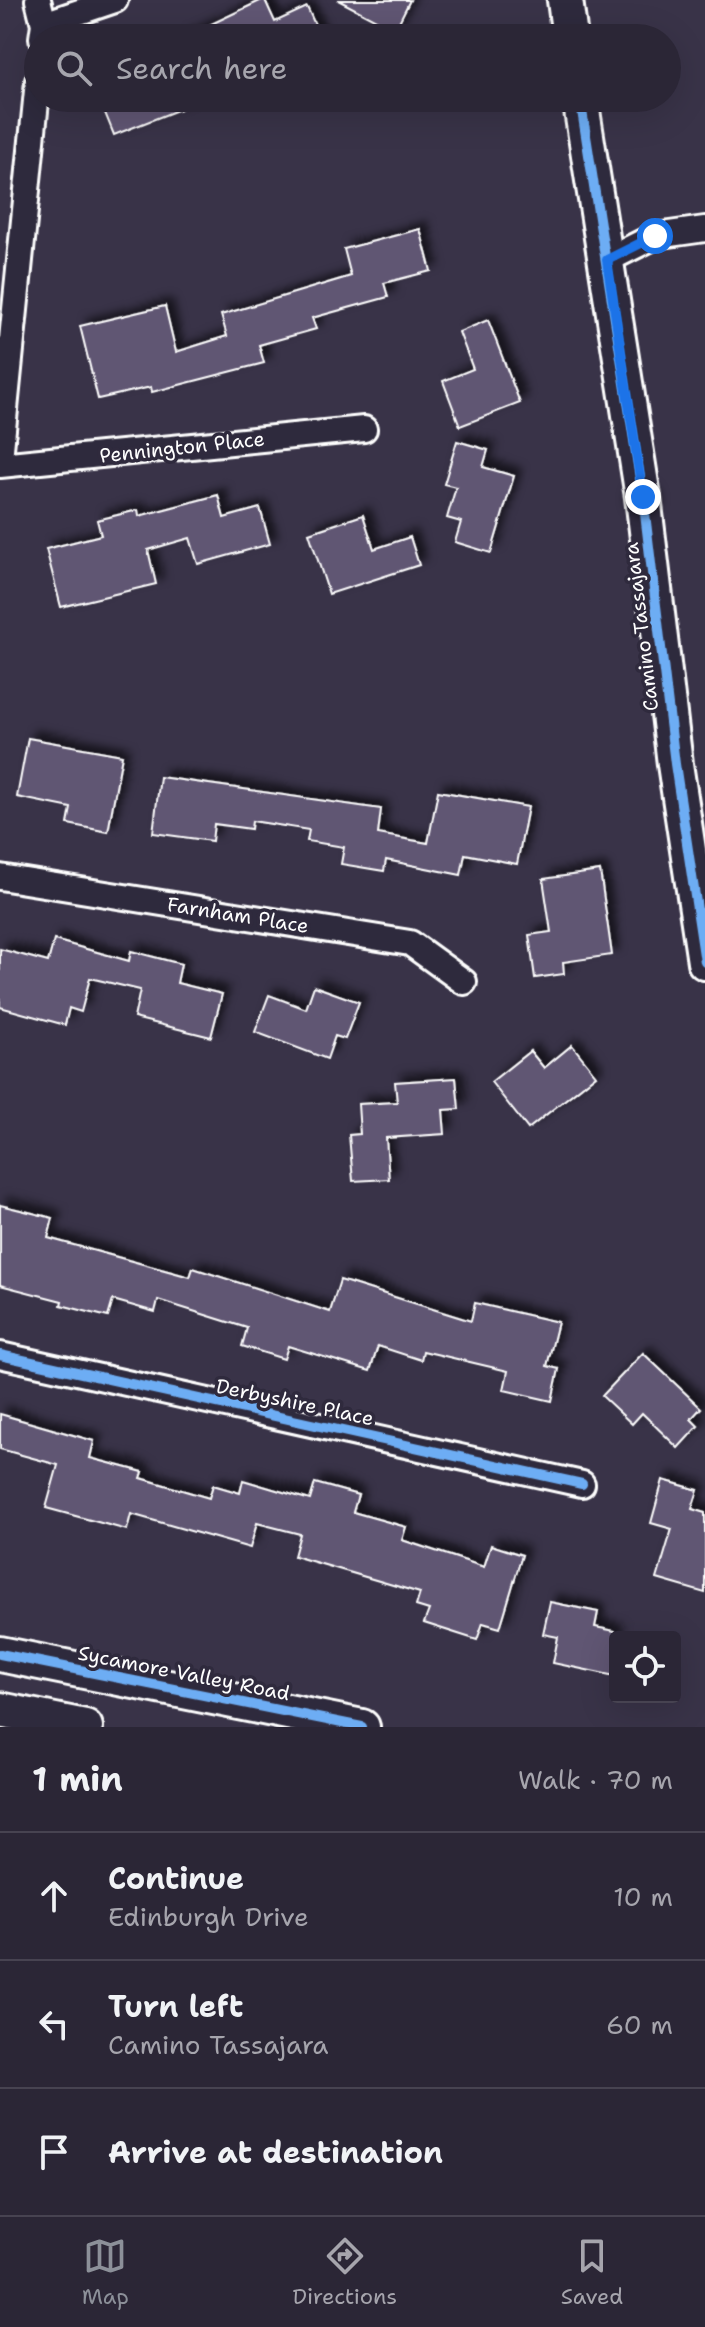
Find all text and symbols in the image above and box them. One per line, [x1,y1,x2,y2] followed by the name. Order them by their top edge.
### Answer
[24,24,681,112] search box
[52,46,96,90] icon: search
[116,48,287,89] text: Search here
[637,218,673,254] route start
[98,425,266,469] street label: Pennington Place
[625,479,661,515] route end
[618,541,664,713] street label: Camino Tassajara
[165,891,311,939] street label: Farnham Place
[214,1373,376,1431] street label: Derbyshire Place
[609,1631,681,1703] map controls
[609,1631,681,1703] button: locate
[76,1640,292,1706] street label: Sycamore Valley Road
[32,1756,123,1802] text: 1 min
[518,1762,673,1797] text: Walk · 70 m
[108,1858,244,1899] text: Continue
[32,1874,76,1918] icon: ahead
[613,1879,673,1914] text: 10 m
[108,1899,309,1934] text: Edinburgh Drive
[108,1986,243,2027] text: Turn left
[32,2002,76,2046] icon: left
[606,2007,673,2042] text: 60 m
[108,2027,328,2062] text: Camino Tassajara
[32,2130,76,2174] icon: arrive
[108,2132,443,2173] text: Arrive at destination
[82,2234,129,2311] tab: Map
[292,2234,397,2311] tab: Directions
[561,2234,623,2311] tab: Saved

